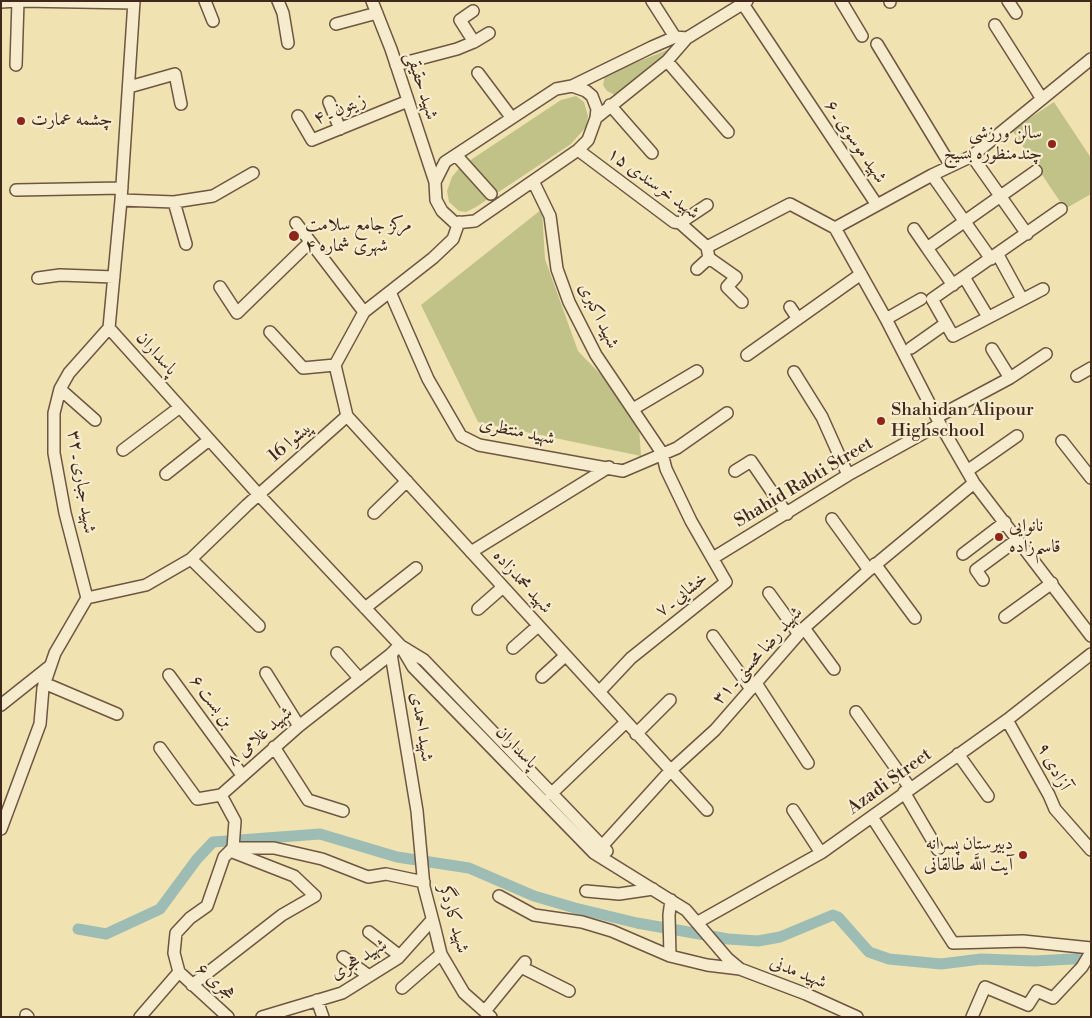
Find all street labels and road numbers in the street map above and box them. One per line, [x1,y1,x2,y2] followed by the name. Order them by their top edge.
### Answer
[400,49,442,123] street label: شهید حقیقی
[311,90,369,130] street label: زیتون ـ ۴
[819,96,891,188] street label: شهید موسوی ـ ۶
[603,143,703,225] street label: شهید خرسندی ۱۵
[573,280,623,352] street label: شهید اکبری
[131,328,181,380] street label: پاسداران
[477,413,557,451] street label: شهید منتظری
[264,417,318,467] street label: پیشوا 16
[62,429,100,535] street label: شهید جباری ـ ۳۲
[731,433,877,533] street label: Shahid Rabti Street
[488,546,556,618] street label: شهید محمدزاده
[651,568,713,622] street label: خشایی ـ ۷
[708,602,808,710] street label: شهید رضا محسنی ـ ۳۱
[185,671,237,733] street label: بن بست ۶
[405,691,437,763] street label: شهید احمدی
[223,703,297,771] street label: ۸ شهید غلامی
[490,722,542,774] street label: پاسداران
[1031,739,1075,795] street label: آزادی ۹
[844,744,936,820] street label: Azadi Street
[433,882,473,956] street label: شهید کاردگر
[327,935,391,985] street label: شهید هجری
[766,952,830,994] street label: شهید مدنی
[191,959,239,1005] street label: هجری ۶

